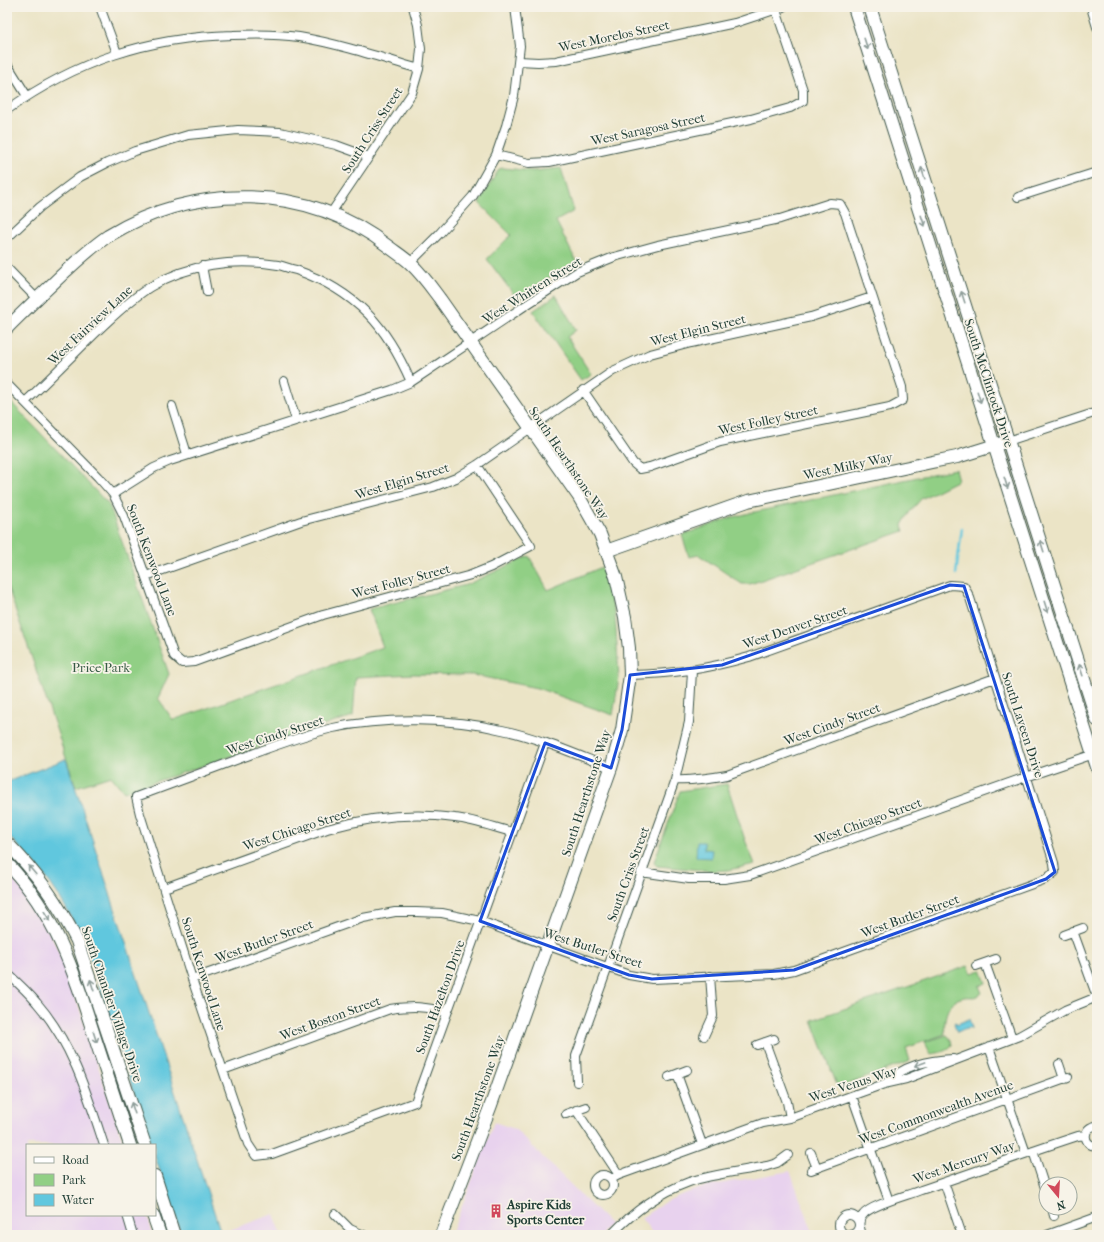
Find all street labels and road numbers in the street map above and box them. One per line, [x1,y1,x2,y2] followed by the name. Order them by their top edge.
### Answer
[556,17,671,55] street label: West Morelos Street
[338,84,406,176] street label: South Criss Street
[589,110,707,149] street label: West Saragosa Street
[479,253,585,327] street label: West Whitten Street
[44,282,136,369] street label: West Fairview Lane
[648,311,747,349] street label: West Elgin Street
[961,317,1017,450] street label: South McClintock Drive
[716,402,819,438] street label: West Folley Street
[526,404,613,523] street label: South Hearthstone Way
[801,449,895,483] street label: West Milky Way
[352,459,451,503] street label: West Elgin Street
[124,502,180,619] street label: South Kenwood Lane
[349,561,452,602] street label: West Folley Street
[740,602,850,652] street label: West Denver Street
[999,670,1047,780] street label: South Laveen Drive
[781,699,883,749] street label: West Cindy Street
[223,712,326,758] street label: West Cindy Street
[558,727,614,858] street label: South Hearthstone Way
[812,795,924,848] street label: West Chicago Street
[240,804,353,854] street label: West Chicago Street
[604,824,652,924] street label: South Criss Street
[858,891,962,941] street label: West Butler Street
[179,915,230,1033] street label: South Kenwood Lane
[212,916,316,966] street label: West Butler Street
[78,924,146,1084] street label: South Chandler Village Drive
[540,925,645,971] street label: West Butler Street
[412,937,468,1056] street label: South Hazelton Drive
[277,993,383,1044] street label: West Boston Street
[448,1032,508,1163] street label: South Hearthstone Way
[806,1062,900,1106] street label: West Venus Way
[856,1077,1016,1147] street label: West Commonwealth Avenue
[910,1137,1018,1187] street label: West Mercury Way

